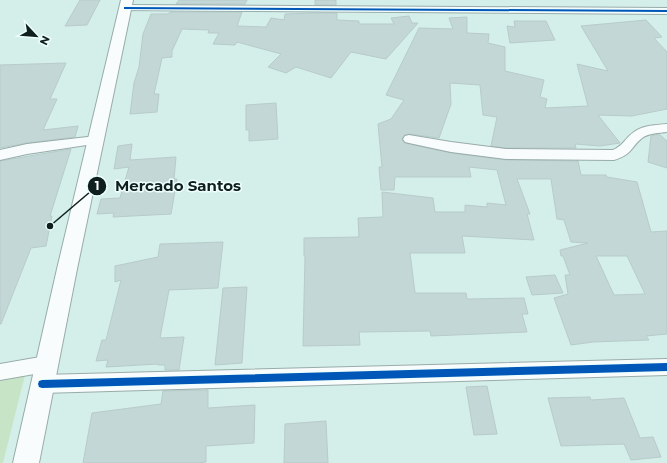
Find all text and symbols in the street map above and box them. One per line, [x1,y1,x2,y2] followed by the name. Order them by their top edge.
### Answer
[16,16,56,56] north arrow
[37,33,53,47] text: N
[87,172,250,199] callout: Mercado Santos
[115,176,241,195] text: Mercado Santos
[95,178,99,193] text: 1

